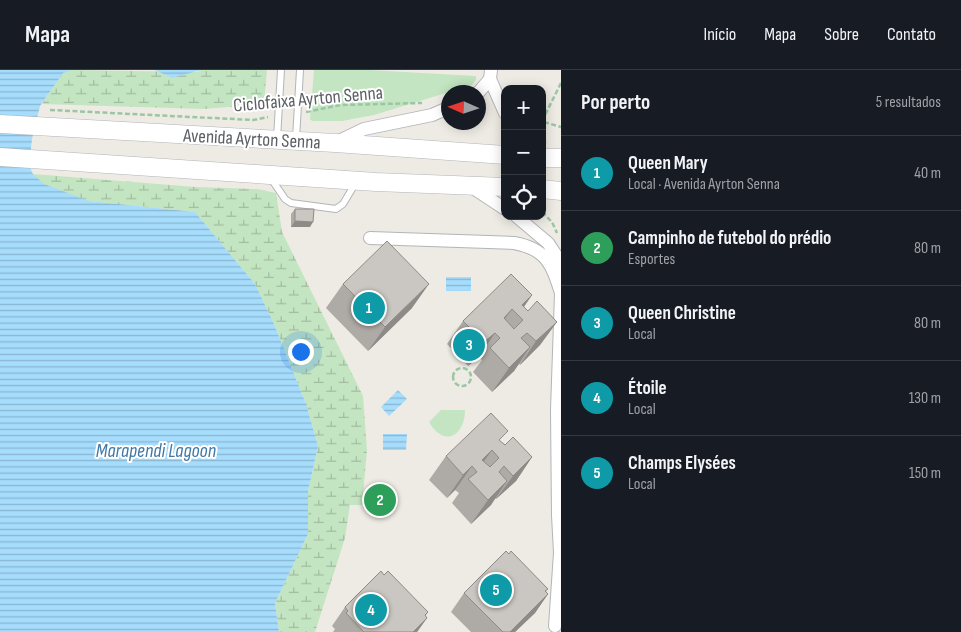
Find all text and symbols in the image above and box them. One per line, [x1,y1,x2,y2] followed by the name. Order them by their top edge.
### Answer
[25,20,70,49] text: Mapa
[704,24,736,45] text: Início
[764,24,796,45] text: Mapa
[824,24,859,45] text: Sobre
[887,24,936,45] text: Contato
[232,81,384,117] street label: Ciclofaixa Ayrton Senna
[441,85,486,130] north arrow
[501,85,546,220] map controls
[501,85,546,130] button: +
[581,90,650,115] text: Por perto
[876,93,941,112] text: 5 resultados
[182,124,321,155] street label: Avenida Ayrton Senna
[501,130,546,175] button: −
[628,152,708,175] text: Queen Mary
[594,164,600,183] text: 1
[914,164,941,183] text: 40 m
[501,175,546,220] button: locate
[628,175,780,194] text: Local · Avenida Ayrton Senna
[628,227,831,250] text: Campinho de futebol do prédio
[593,239,601,258] text: 2
[914,239,941,258] text: 80 m
[628,250,675,269] text: Esportes
[353,289,385,327] pin: 1
[628,302,736,325] text: Queen Christine
[593,314,601,333] text: 3
[914,314,941,333] text: 80 m
[628,325,656,344] text: Local
[453,326,485,364] pin: 3
[288,339,314,365] your location
[628,377,667,400] text: Étoile
[593,389,601,408] text: 4
[909,389,941,408] text: 130 m
[628,400,656,419] text: Local
[96,439,216,463] water label: Marapendi Lagoon
[628,452,736,475] text: Champs Elysées
[593,464,601,483] text: 5
[909,464,941,483] text: 150 m
[628,475,656,494] text: Local
[364,481,396,519] pin: 2
[480,571,512,609] pin: 5
[355,591,387,629] pin: 4

